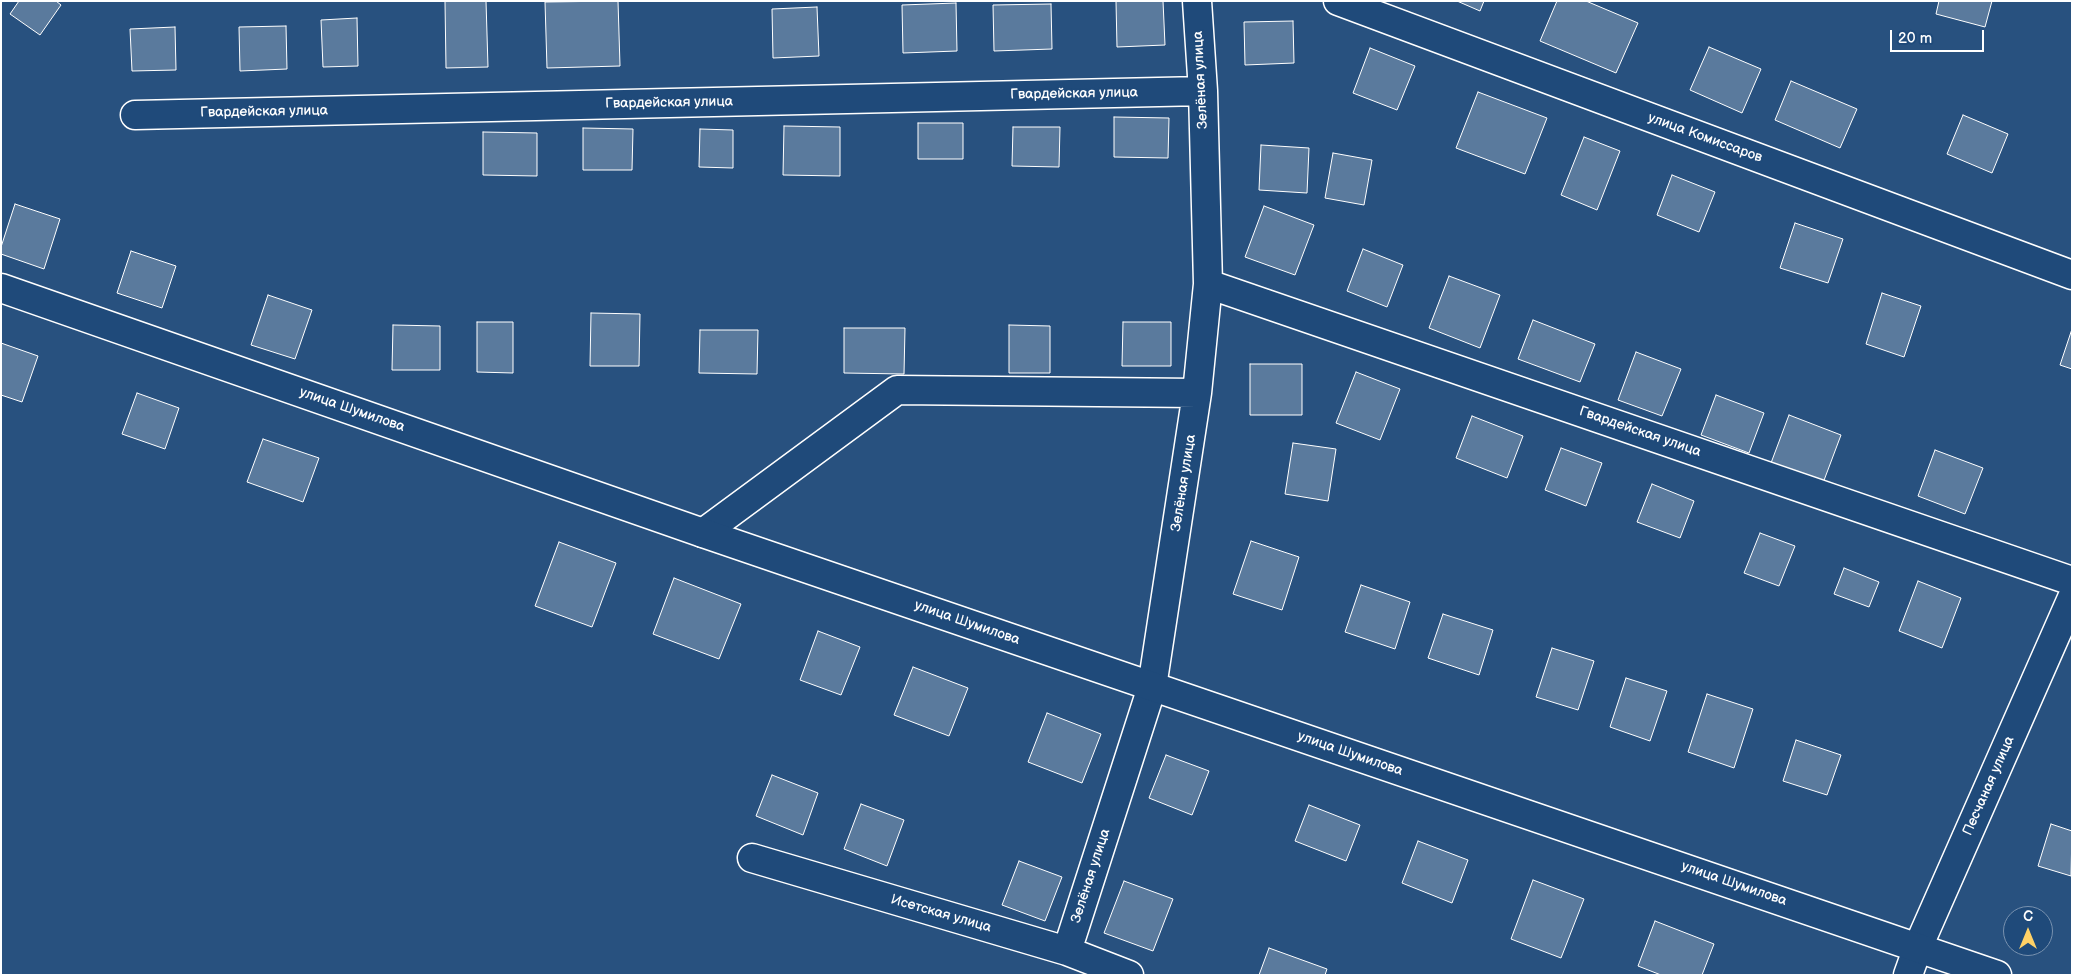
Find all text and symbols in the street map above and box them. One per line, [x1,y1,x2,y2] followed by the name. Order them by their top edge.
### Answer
[1893,20,1987,52] scale bar
[1898,29,1932,48] text: 20 m
[1190,31,1212,129] street label: Зелёная улица
[1010,84,1138,104] street label: Гвардейская улица
[605,93,733,113] street label: Гвардейская улица
[200,102,328,122] street label: Гвардейская улица
[1646,110,1764,166] street label: улица Комиссаров
[297,384,407,436] street label: улица Шумилова
[1577,403,1703,461] street label: Гвардейская улица
[1168,433,1200,533] street label: Зелёная улица
[912,597,1022,649] street label: улица Шумилова
[1295,728,1405,780] street label: улица Шумилова
[1960,734,2018,838] street label: Песчаная улица
[1068,827,1114,925] street label: Зелёная улица
[1679,858,1789,910] street label: улица Шумилова
[889,892,993,936] street label: Исетская улица
[2003,906,2053,956] north arrow
[2023,908,2033,925] text: С

